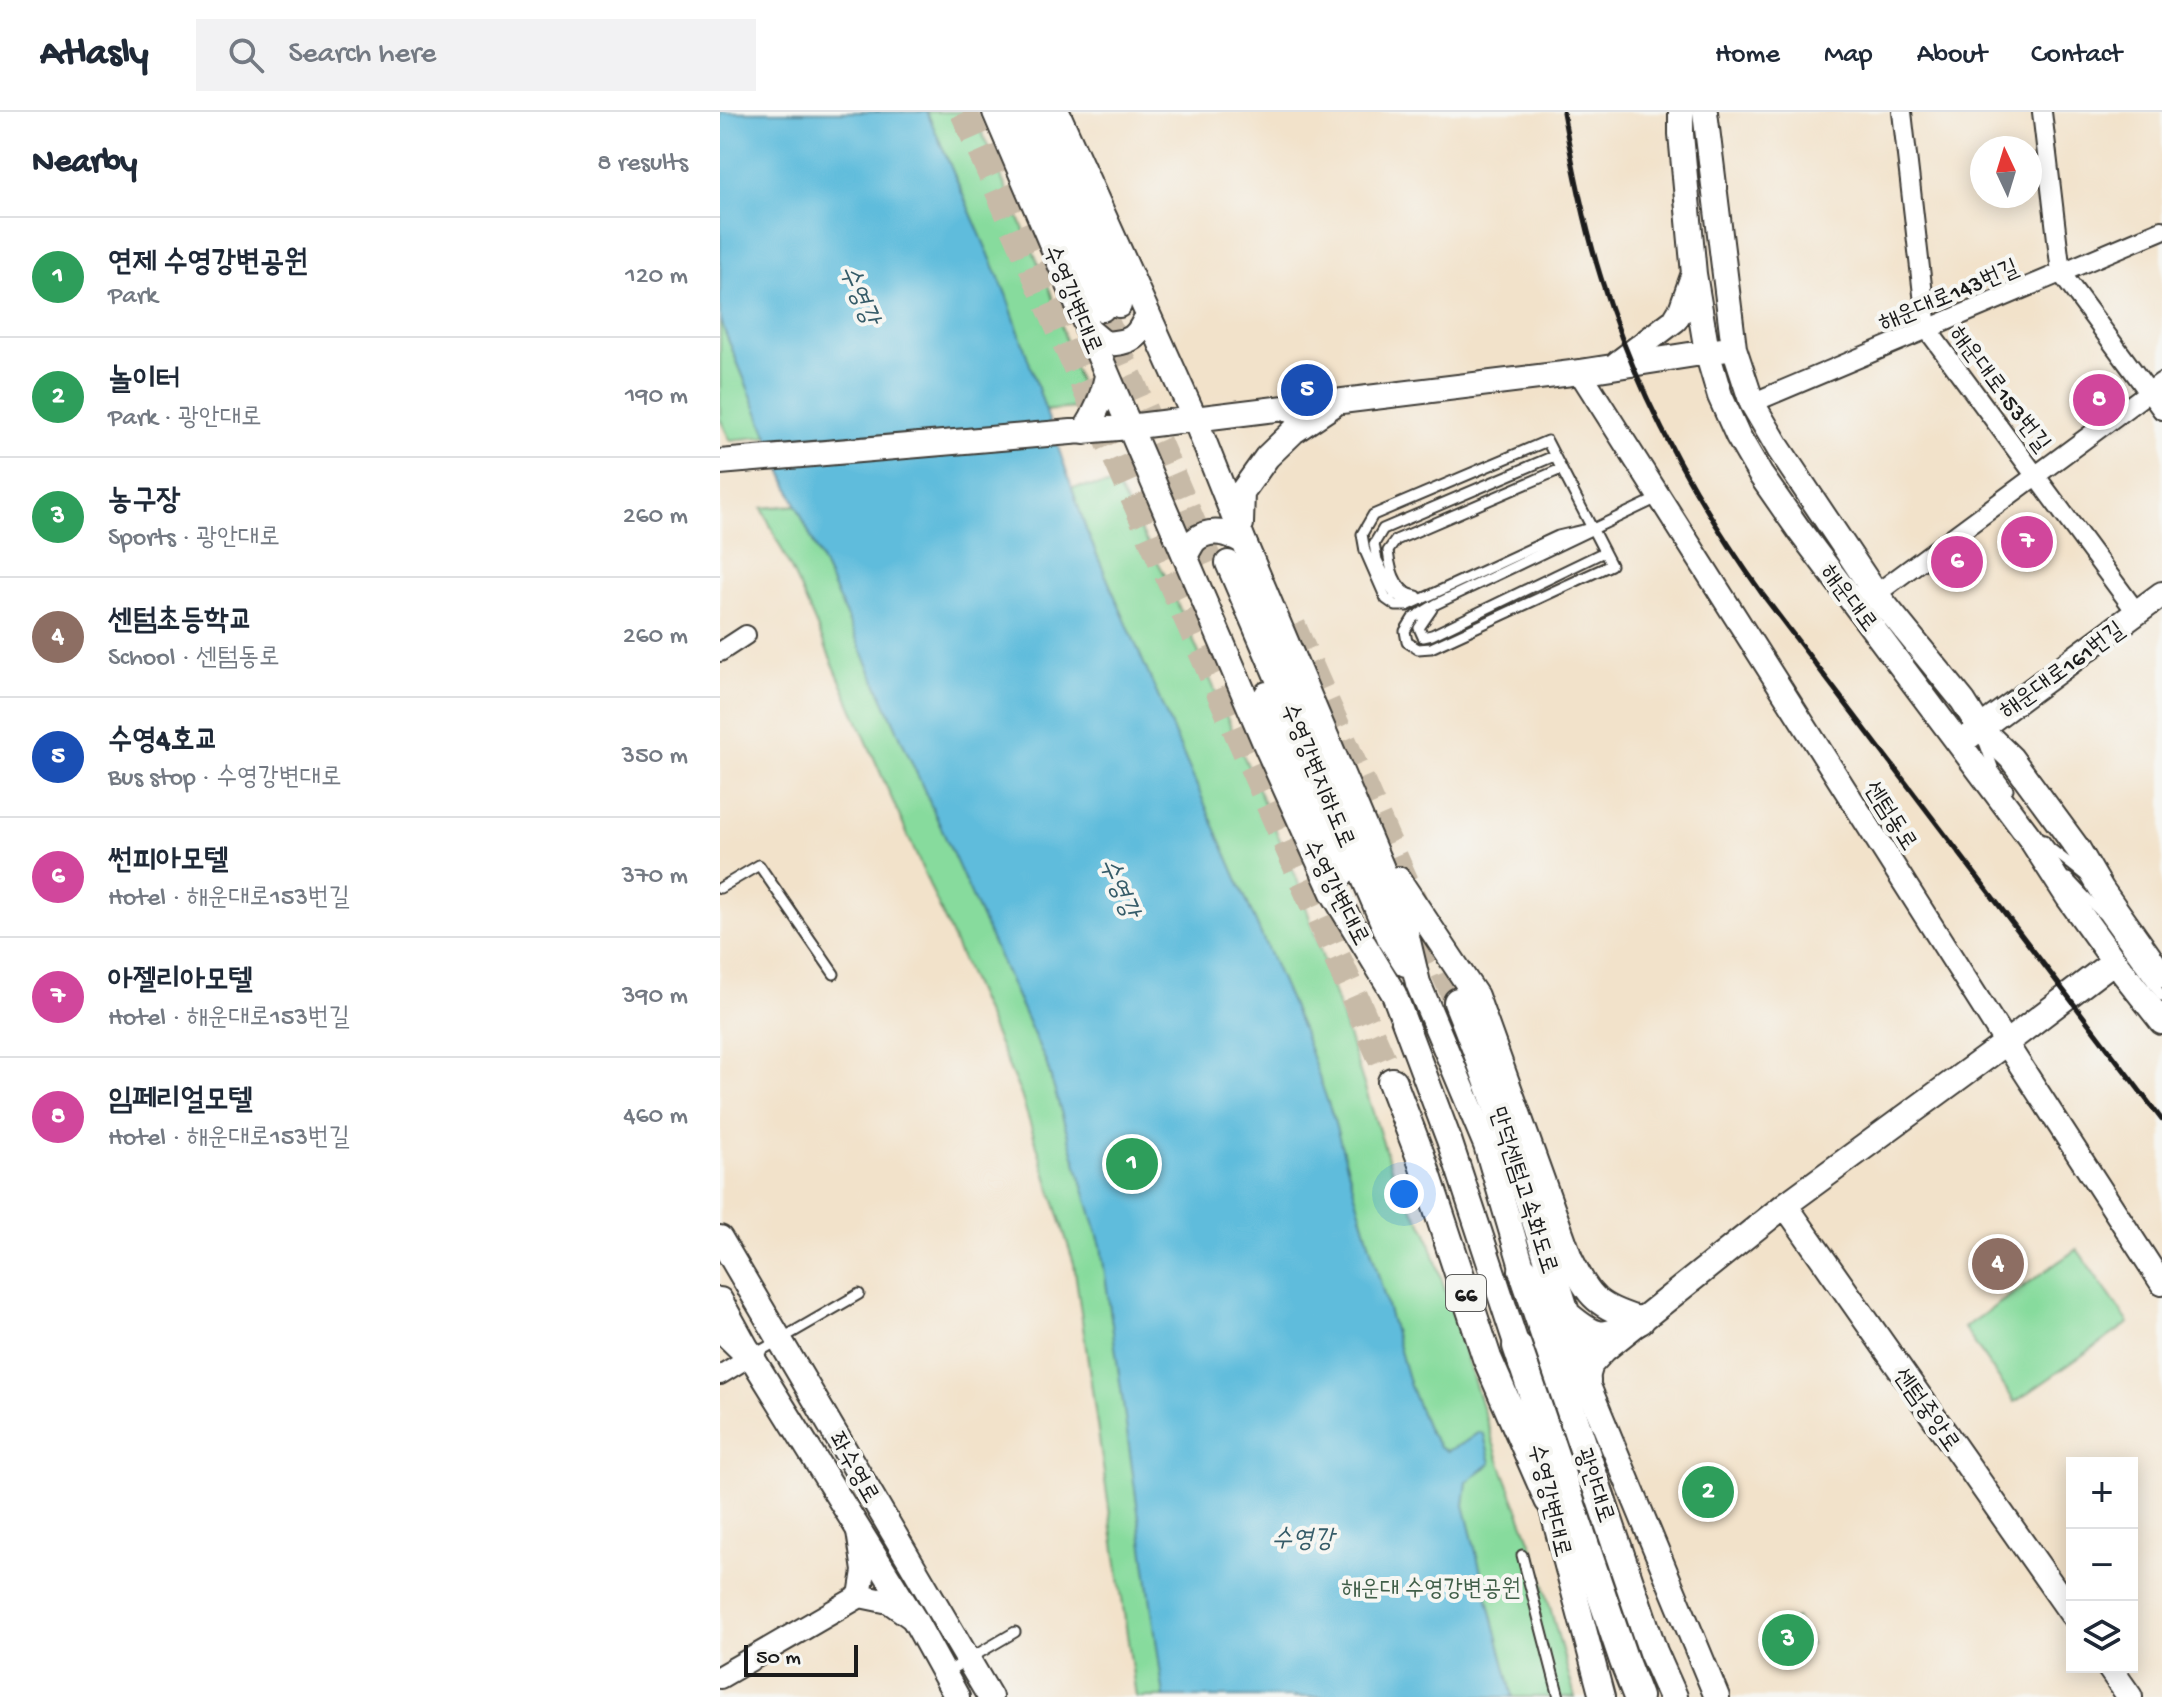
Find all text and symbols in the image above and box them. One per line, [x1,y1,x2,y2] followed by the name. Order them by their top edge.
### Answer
[196,19,756,91] search box
[40,33,148,77] text: Atlasly
[224,33,268,77] icon: search
[288,38,436,73] text: Search here
[1715,39,1780,72] text: Home
[1824,39,1873,72] text: Map
[1917,39,1987,72] text: About
[2031,39,2122,72] text: Contact
[1970,136,2042,208] north arrow
[32,144,137,184] text: Nearby
[597,149,688,180] text: 8 results
[1035,241,1107,359] street label: 수영강변대로
[108,247,308,282] text: 연제 수영강변공원
[1875,255,2024,340] street label: 해운대로143번길
[830,261,885,334] water label: 수영강
[53,262,63,293] text: 1
[625,262,688,293] text: 120 m
[108,282,158,313] text: Park
[1941,321,2055,459] street label: 해운대로153번길
[1281,360,1333,420] pin: 5
[108,365,180,400] text: 놀이터
[2073,370,2125,430] pin: 8
[52,382,64,413] text: 2
[625,382,688,413] text: 190 m
[108,404,262,435] text: Park · 광안대로
[108,485,180,520] text: 농구장
[51,502,65,533] text: 3
[623,502,688,533] text: 260 m
[2001,512,2053,572] pin: 7
[108,524,280,555] text: Sports · 광안대로
[1931,532,1983,592] pin: 6
[1812,560,1882,639] street label: 해운대로
[108,605,253,640] text: 센텀초등학교
[1995,617,2131,727] street label: 해운대로161번길
[52,622,64,653] text: 4
[623,622,688,653] text: 260 m
[108,644,280,675] text: School · 센텀동로
[1272,700,1359,853] street label: 수영강변지하도로
[108,725,219,760] text: 수영4호교
[51,742,65,773] text: 5
[621,742,688,773] text: 350 m
[108,764,342,795] text: Bus stop · 수영강변대로
[1856,776,1922,857] street label: 센텀동로
[1294,836,1374,952] street label: 수영강변대로
[108,845,229,880] text: 썬피아모텔
[1090,854,1145,927] water label: 수영강
[51,862,65,893] text: 6
[622,862,688,893] text: 370 m
[108,884,350,915] text: Hotel · 해운대로153번길
[108,965,253,1000] text: 아젤리아모텔
[51,982,65,1013] text: 7
[622,982,688,1013] text: 390 m
[108,1004,350,1035] text: Hotel · 해운대로153번길
[108,1085,253,1120] text: 임페리얼모텔
[51,1102,65,1133] text: 8
[623,1102,688,1133] text: 460 m
[1481,1104,1562,1278] street label: 만덕센텀고속화도로
[108,1124,350,1155] text: Hotel · 해운대로153번길
[1106,1134,1158,1194] pin: 1
[1384,1174,1424,1214] your location
[1972,1234,2024,1294] pin: 4
[1446,1275,1486,1311] road number: 66
[1886,1363,1965,1459] street label: 센텀중앙로
[820,1428,884,1509] street label: 좌수영로
[1520,1441,1576,1561] street label: 수영강변대로
[1566,1445,1619,1527] street label: 광안대로
[2066,1457,2138,1673] map controls
[2066,1457,2138,1529] button: +
[1682,1462,1734,1522] pin: 2
[1272,1526,1337,1557] water label: 수영강
[2066,1529,2138,1601] button: −
[1341,1576,1521,1605] park label: 해운대 수영강변공원
[2066,1601,2138,1673] button: layers
[1762,1610,1814,1670] pin: 3
[744,1641,858,1677] scale bar
[756,1646,801,1672] text: 50 m

